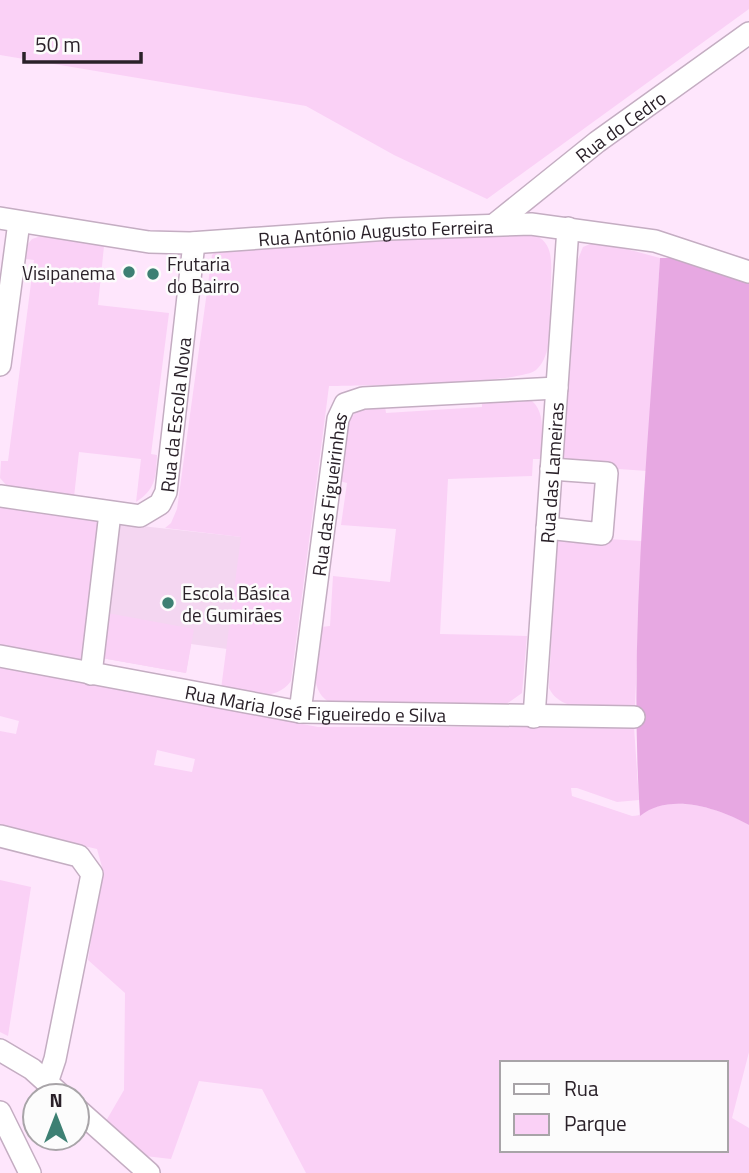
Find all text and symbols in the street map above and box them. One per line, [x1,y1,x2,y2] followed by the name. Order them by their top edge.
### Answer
[24,21,142,65] scale bar
[35,28,81,60] text: 50 m
[569,83,671,169] street label: Rua do Cedro
[257,211,494,253] street label: Rua António Augusto Ferreira
[167,249,240,300] place label: Frutaria do Bairro
[22,258,115,287] place label: Visipanema
[121,264,137,280] marker: Visipanema
[145,266,161,282] marker: Frutaria do Bairro
[152,335,198,494] street label: Rua da Escola Nova
[532,401,570,544] street label: Rua das Lameiras
[303,406,354,578] street label: Rua das Figueirinhas
[182,578,290,629] place label: Escola Básica de Gumirães
[160,595,176,611] marker: Escola Básica de Gumirães
[183,676,447,729] street label: Rua Maria José Figueiredo e Silva
[500,1061,728,1152] legend
[564,1072,599,1104] text: Rua
[21,1082,91,1152] north arrow
[49,1085,63,1114] text: N
[564,1107,627,1139] text: Parque

